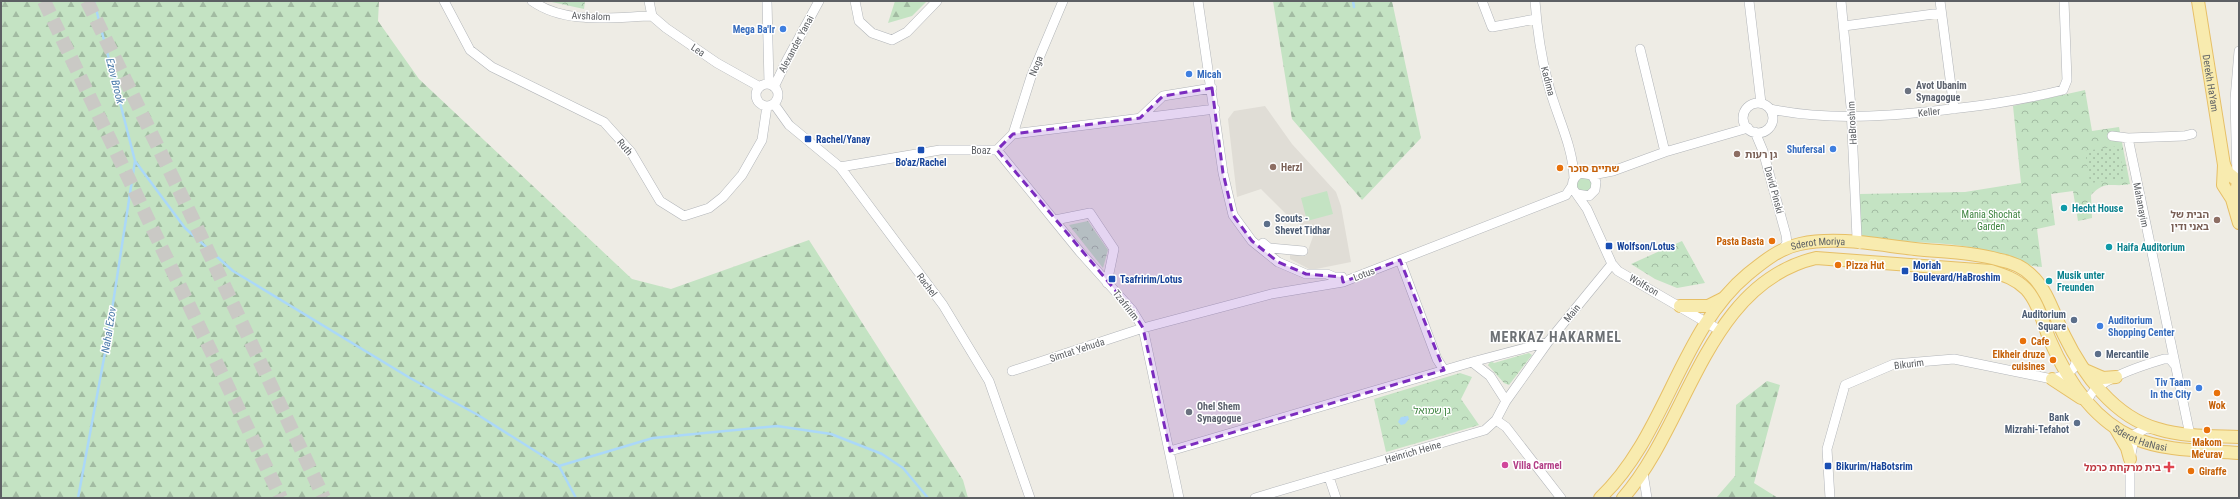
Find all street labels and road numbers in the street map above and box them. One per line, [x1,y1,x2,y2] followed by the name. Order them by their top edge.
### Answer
[571,10,611,22] street label: Avshalom
[776,13,816,75] street label: Alexander Yanai
[689,42,707,59] street label: Lea
[2201,53,2221,112] street label: Derekh HaYam
[1027,54,1045,78] street label: Noga
[1539,65,1557,97] street label: Kadima
[1845,101,1859,145] street label: HaBroshim
[1917,105,1941,119] street label: Keller
[615,137,635,158] street label: Ruth
[971,145,991,156] street label: Boaz
[1762,165,1786,215] street label: David Pinski
[2131,182,2151,228] street label: Mahanayim
[1789,235,1846,252] street label: Sderot Moriya
[1352,265,1377,283] street label: Lotus
[915,271,939,299] street label: Rachel
[1627,272,1661,298] street label: Wolfson
[1111,288,1141,322] street label: Tzafririm
[1562,302,1583,324] street label: Main
[1048,336,1106,364] street label: Simtat Yehuda
[1893,357,1925,371] street label: Bikurim
[2111,422,2168,453] street label: Sderot HaNasi
[1384,439,1443,465] street label: Heinrich Heine

